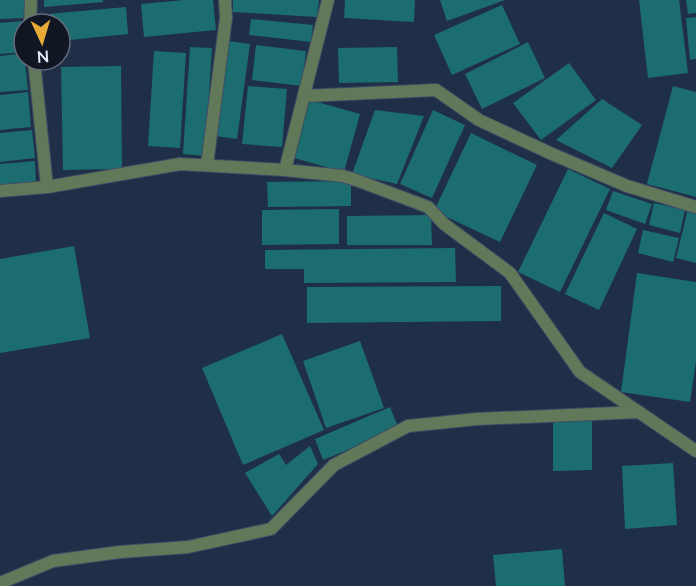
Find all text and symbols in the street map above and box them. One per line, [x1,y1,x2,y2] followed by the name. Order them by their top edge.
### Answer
[12,12,72,72] north arrow
[36,48,50,67] text: N

